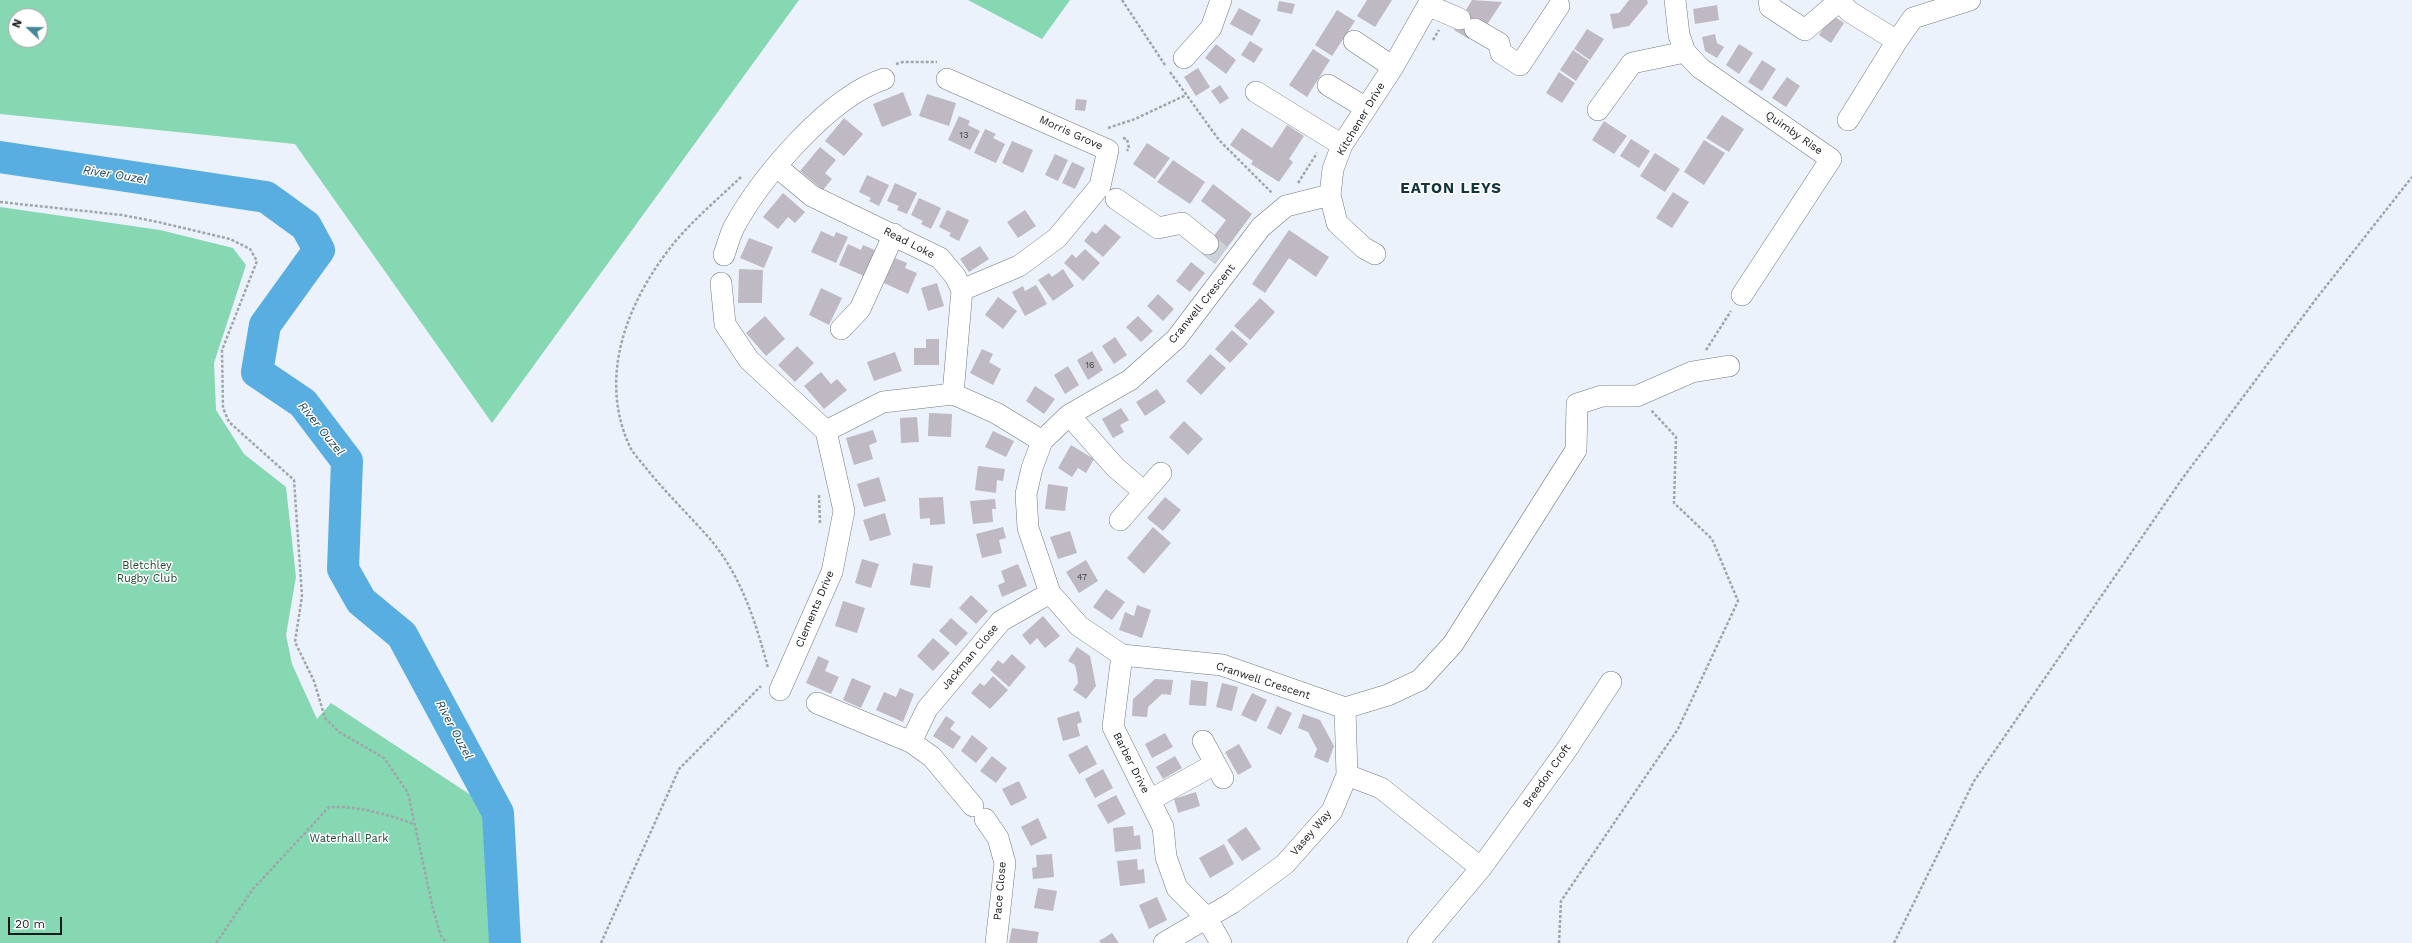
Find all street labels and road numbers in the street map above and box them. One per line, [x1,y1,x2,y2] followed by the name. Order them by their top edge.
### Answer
[1334,80,1388,158] street label: Kitchener Drive
[1763,108,1825,158] street label: Quimby Rise
[1037,113,1105,153] street label: Morris Grove
[881,224,937,262] street label: Read Loke
[1166,262,1238,346] street label: Cranwell Crescent
[793,569,837,649] street label: Clements Drive
[939,622,1001,692] street label: Jackman Close
[1214,659,1312,703] street label: Cranwell Crescent
[1110,730,1152,796] street label: Barber Drive
[1520,742,1574,810] street label: Breedon Croft
[1288,808,1334,858] street label: Vasey Way
[991,861,1009,921] street label: Pace Close

